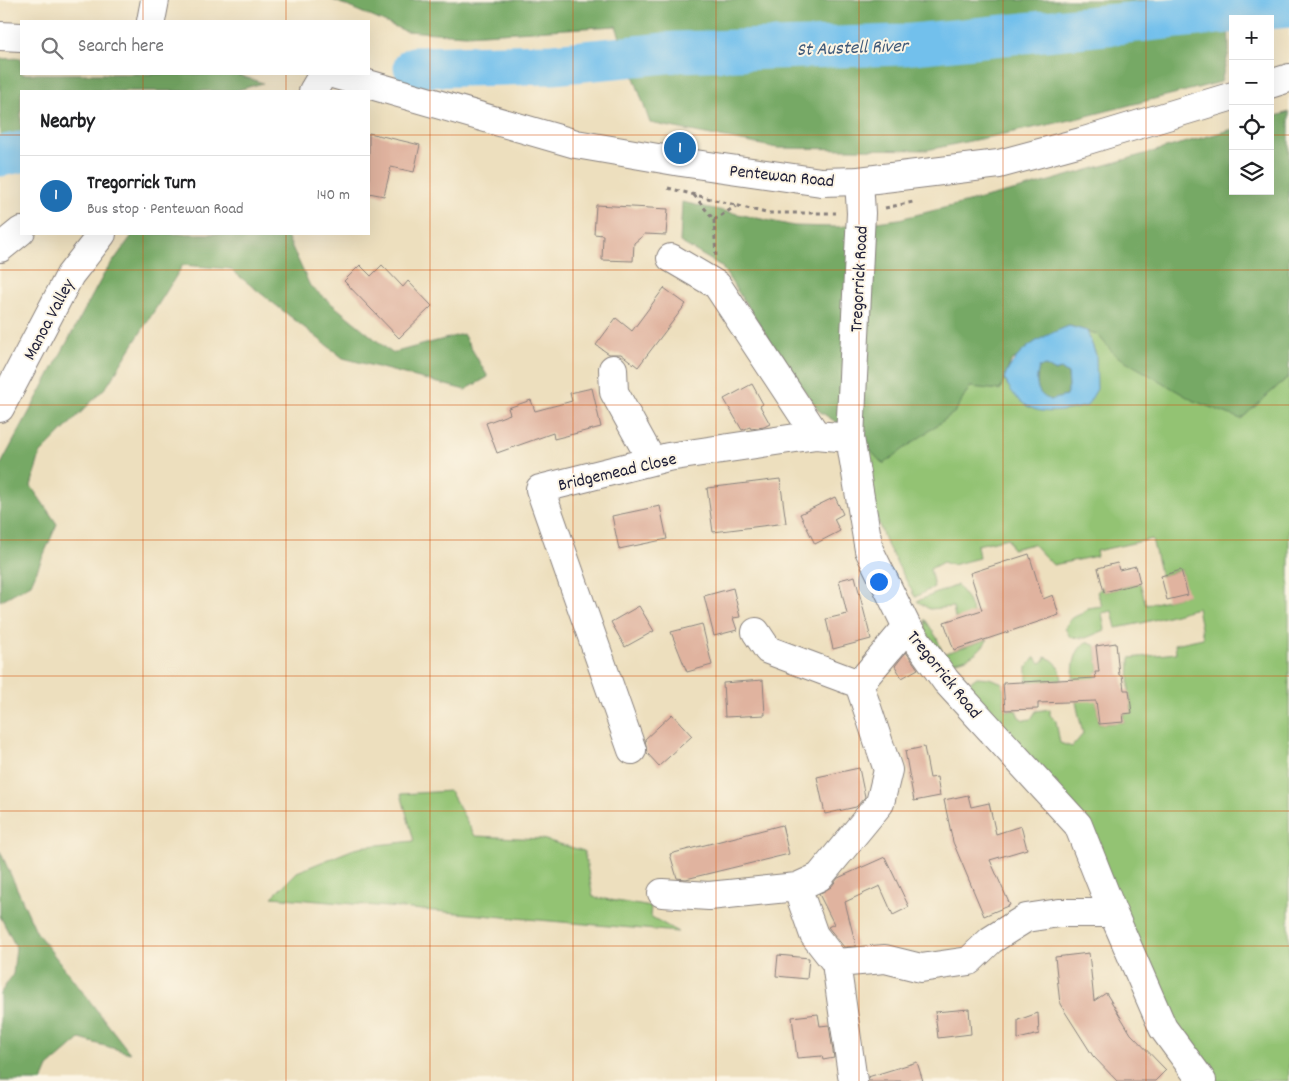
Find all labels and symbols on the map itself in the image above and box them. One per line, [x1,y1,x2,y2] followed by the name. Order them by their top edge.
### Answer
[796,34,910,65] water label: St Austell River
[664,129,696,167] pin: 1
[728,160,835,195] street label: Pentewan Road
[845,225,876,333] street label: Tregorrick Road
[18,274,82,365] street label: Manoa Valley
[556,448,679,499] street label: Bridgemead Close
[866,569,892,595] your location
[900,626,986,725] street label: Tregorrick Road

